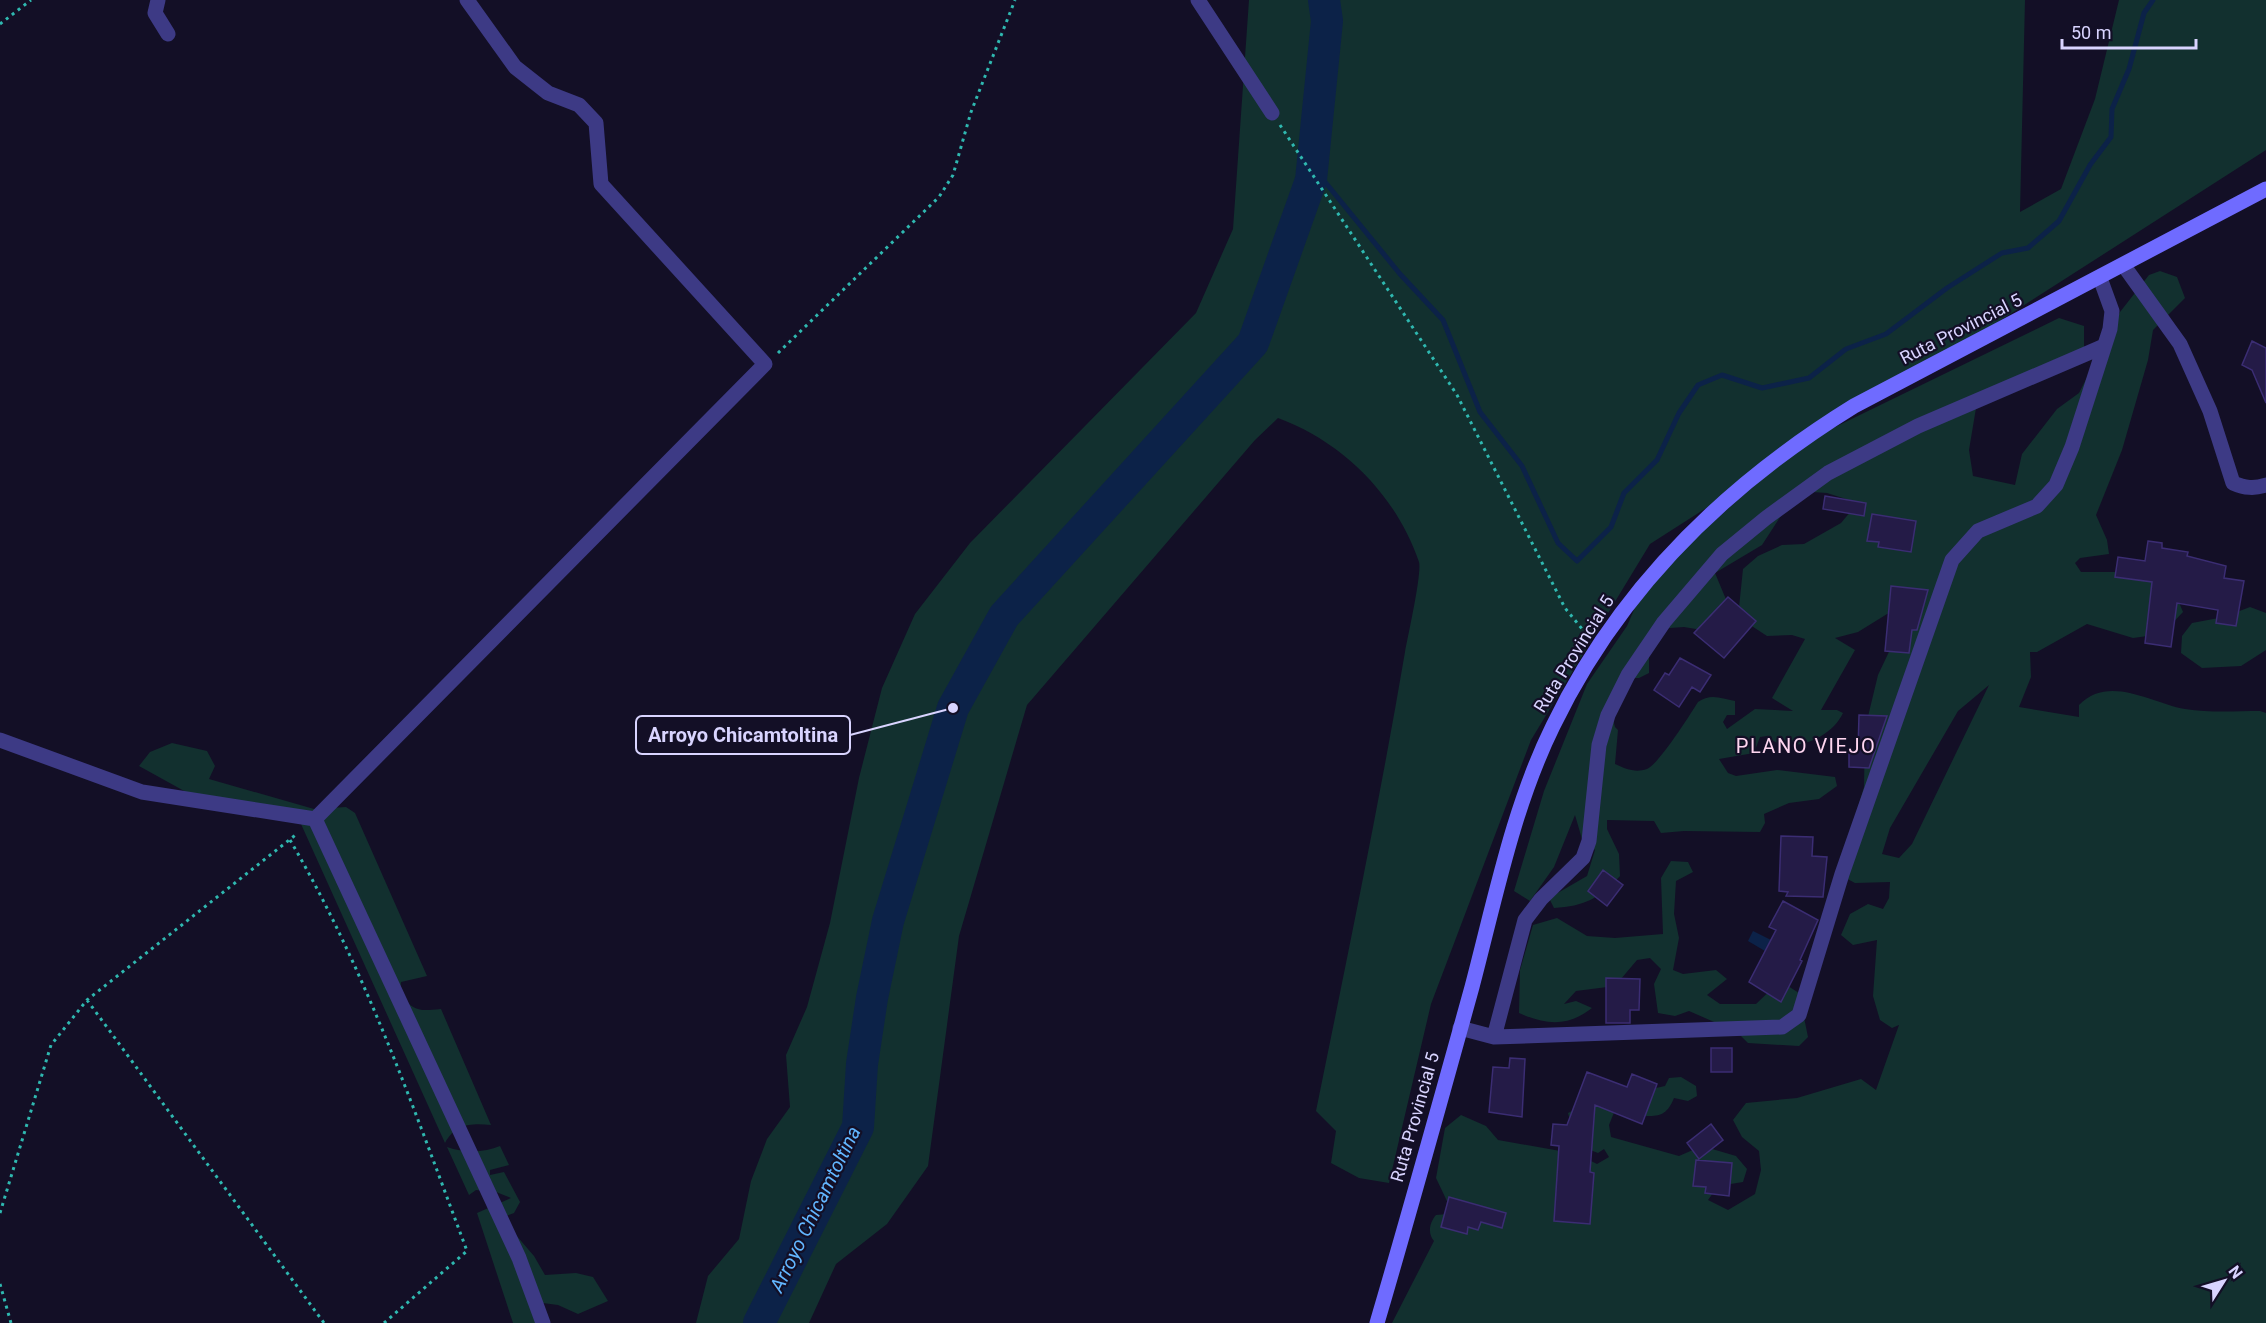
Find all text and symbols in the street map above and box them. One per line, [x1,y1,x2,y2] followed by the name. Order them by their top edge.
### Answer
[2062,12,2196,50] scale bar
[2071,22,2111,43] text: 50 m
[1896,289,2025,368] street label: Ruta Provincial 5
[1529,591,1618,716] street label: Ruta Provincial 5
[636,716,850,754] callout: Arroyo Chicamtoltina
[648,723,838,747] text: Arroyo Chicamtoltina
[1736,734,1876,758] district label: PLANO VIEJO
[1386,1049,1443,1184] street label: Ruta Provincial 5
[764,1122,866,1297] water label: Arroyo Chicamtoltina
[2194,1251,2254,1311] north arrow
[2225,1262,2247,1283] text: N

